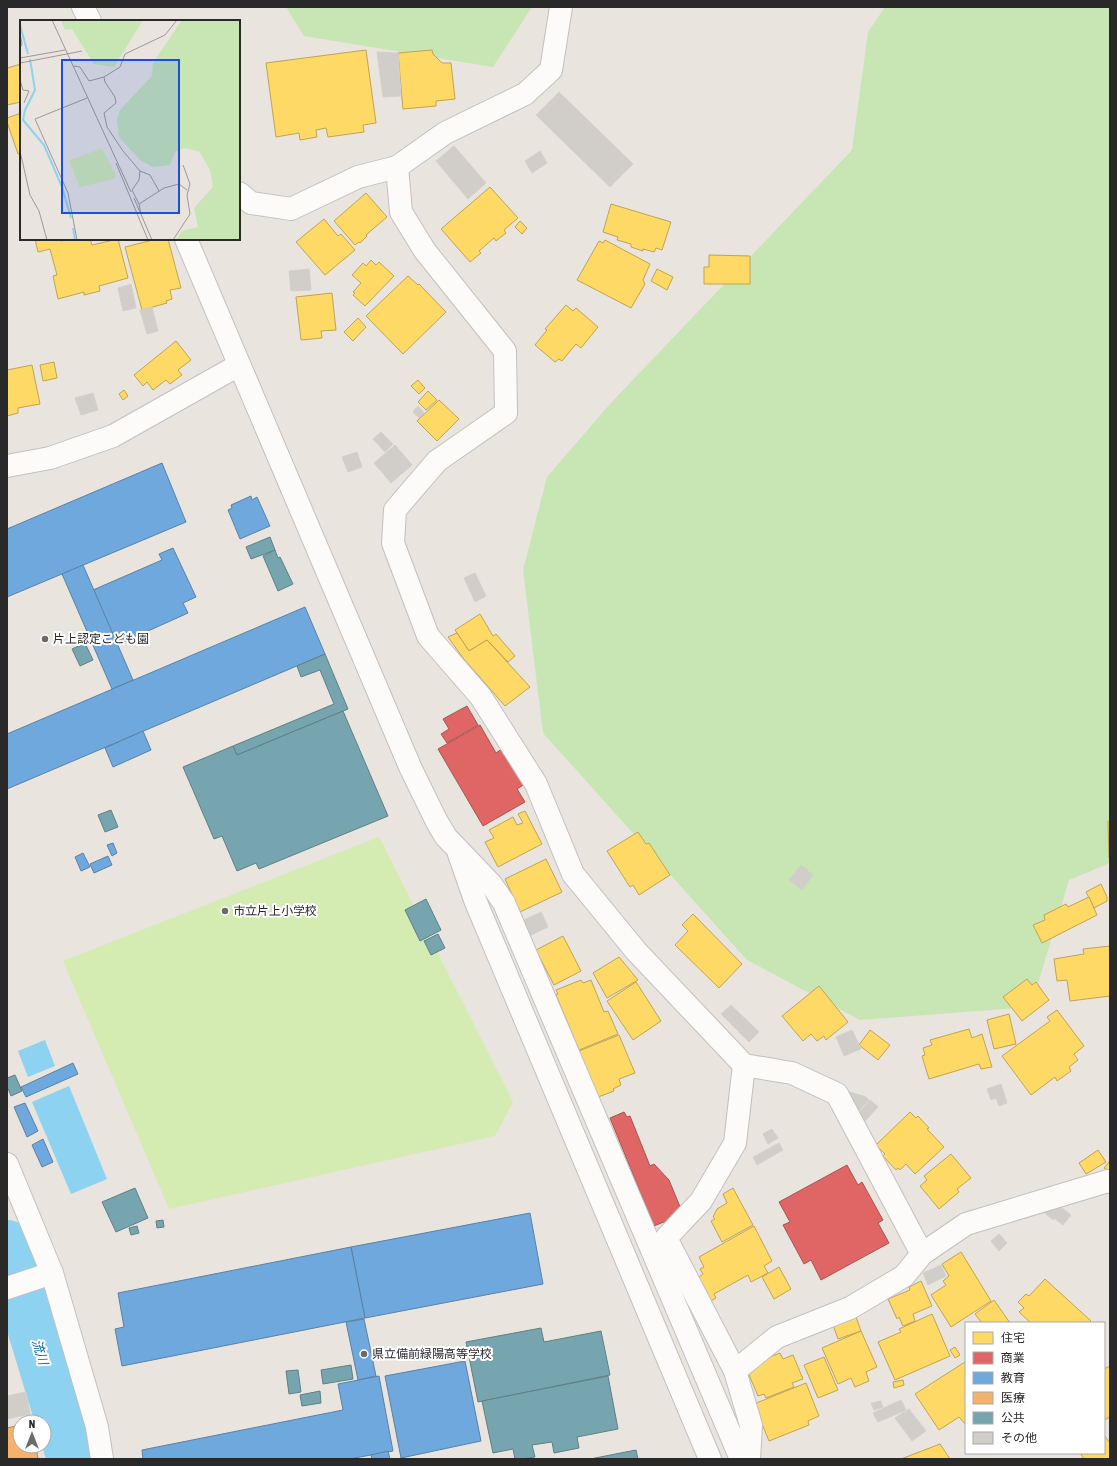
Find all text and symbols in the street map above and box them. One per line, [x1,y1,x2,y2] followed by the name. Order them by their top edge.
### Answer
[20,20,240,240] inset map
[53,632,149,646] place label: 片上認定こども園
[40,634,50,644] marker: 片上認定こども園
[233,904,317,918] place label: 市立片上小学校
[220,906,230,916] marker: 市立片上小学校
[965,1322,1105,1454] legend
[1001,1331,1025,1345] text: 住宅
[29,1337,52,1369] water label: 流川
[372,1347,492,1361] place label: 県立備前緑陽高等学校
[359,1349,369,1359] marker: 県立備前緑陽高等学校
[1001,1351,1025,1365] text: 商業
[1001,1371,1025,1385] text: 教育
[1001,1391,1025,1405] text: 医療
[1001,1411,1025,1425] text: 公共
[12,1414,52,1454] north arrow
[29,1418,35,1430] text: N
[1001,1431,1037,1445] text: その他

